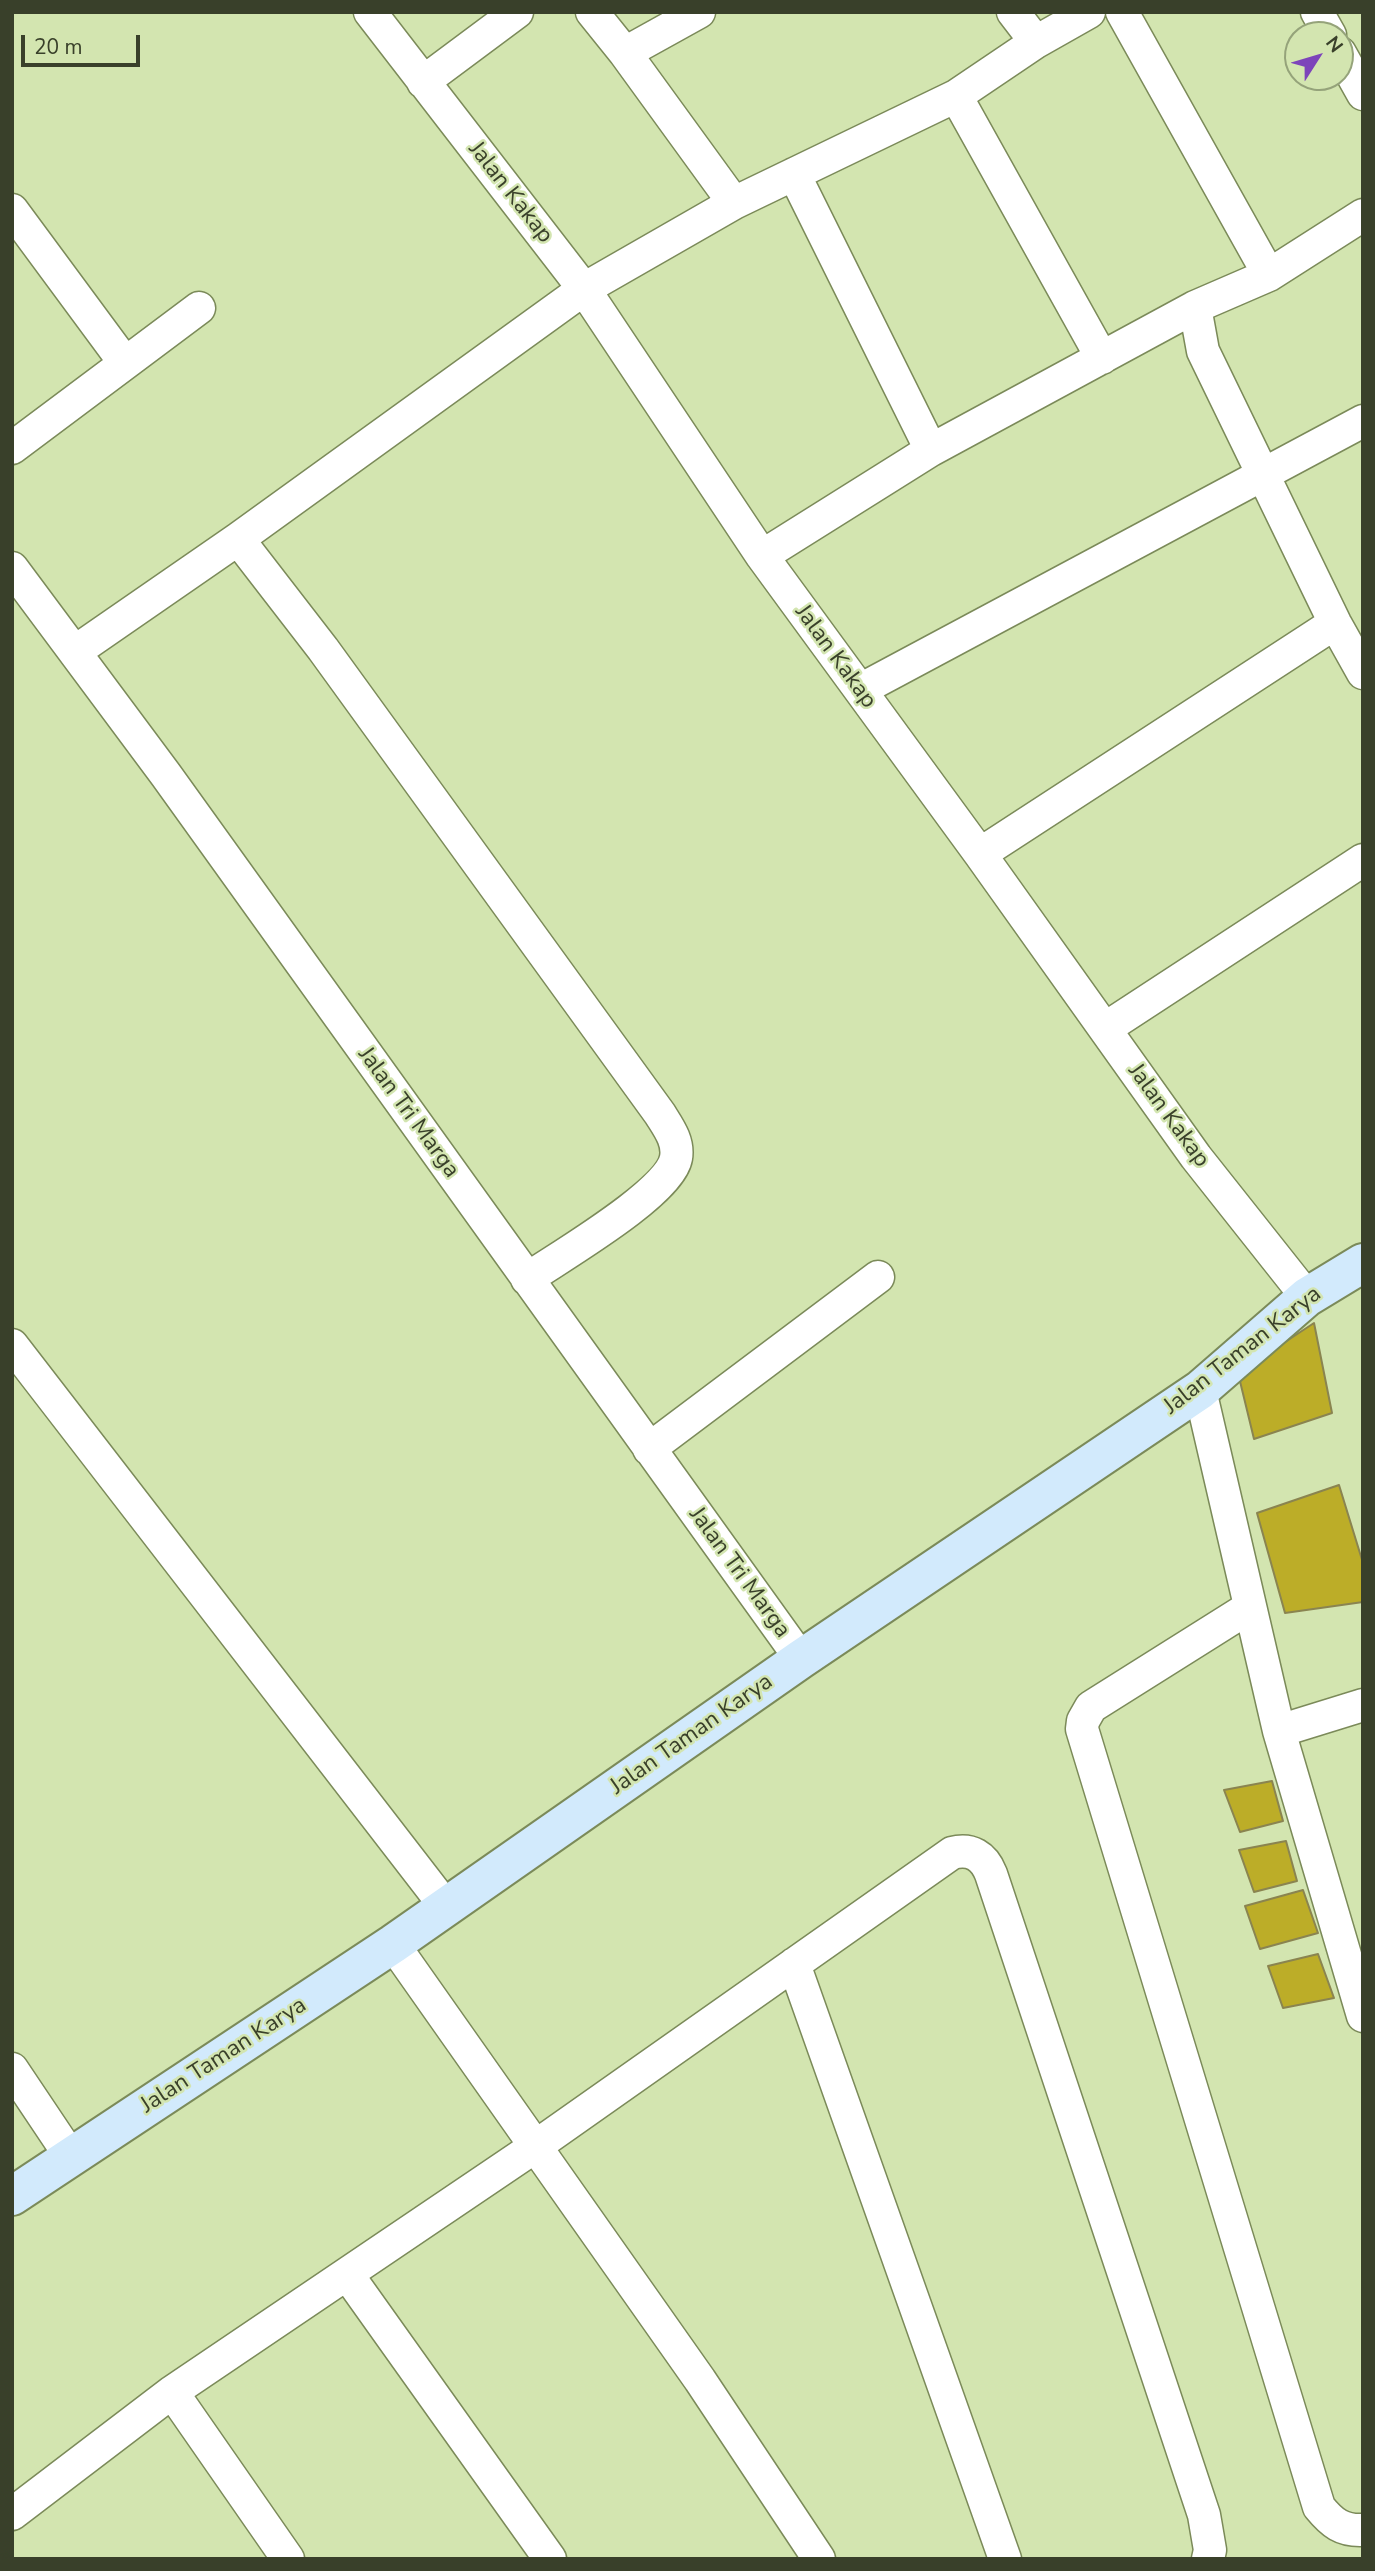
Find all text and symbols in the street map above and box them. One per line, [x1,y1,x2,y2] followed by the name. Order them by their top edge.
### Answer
[24,21,144,65] scale bar
[1284,21,1354,91] north arrow
[1320,31,1349,58] text: N
[34,33,83,61] text: 20 m
[462,137,558,249] street label: Jalan Kakap
[788,600,882,714] street label: Jalan Kakap
[351,1042,465,1184] street label: Jalan Tri Marga
[1121,1059,1215,1173] street label: Jalan Kakap
[1159,1281,1327,1421] street label: Jalan Taman Karya
[682,1502,796,1644] street label: Jalan Tri Marga
[605,1669,779,1801] street label: Jalan Taman Karya
[136,1992,312,2120] street label: Jalan Taman Karya

